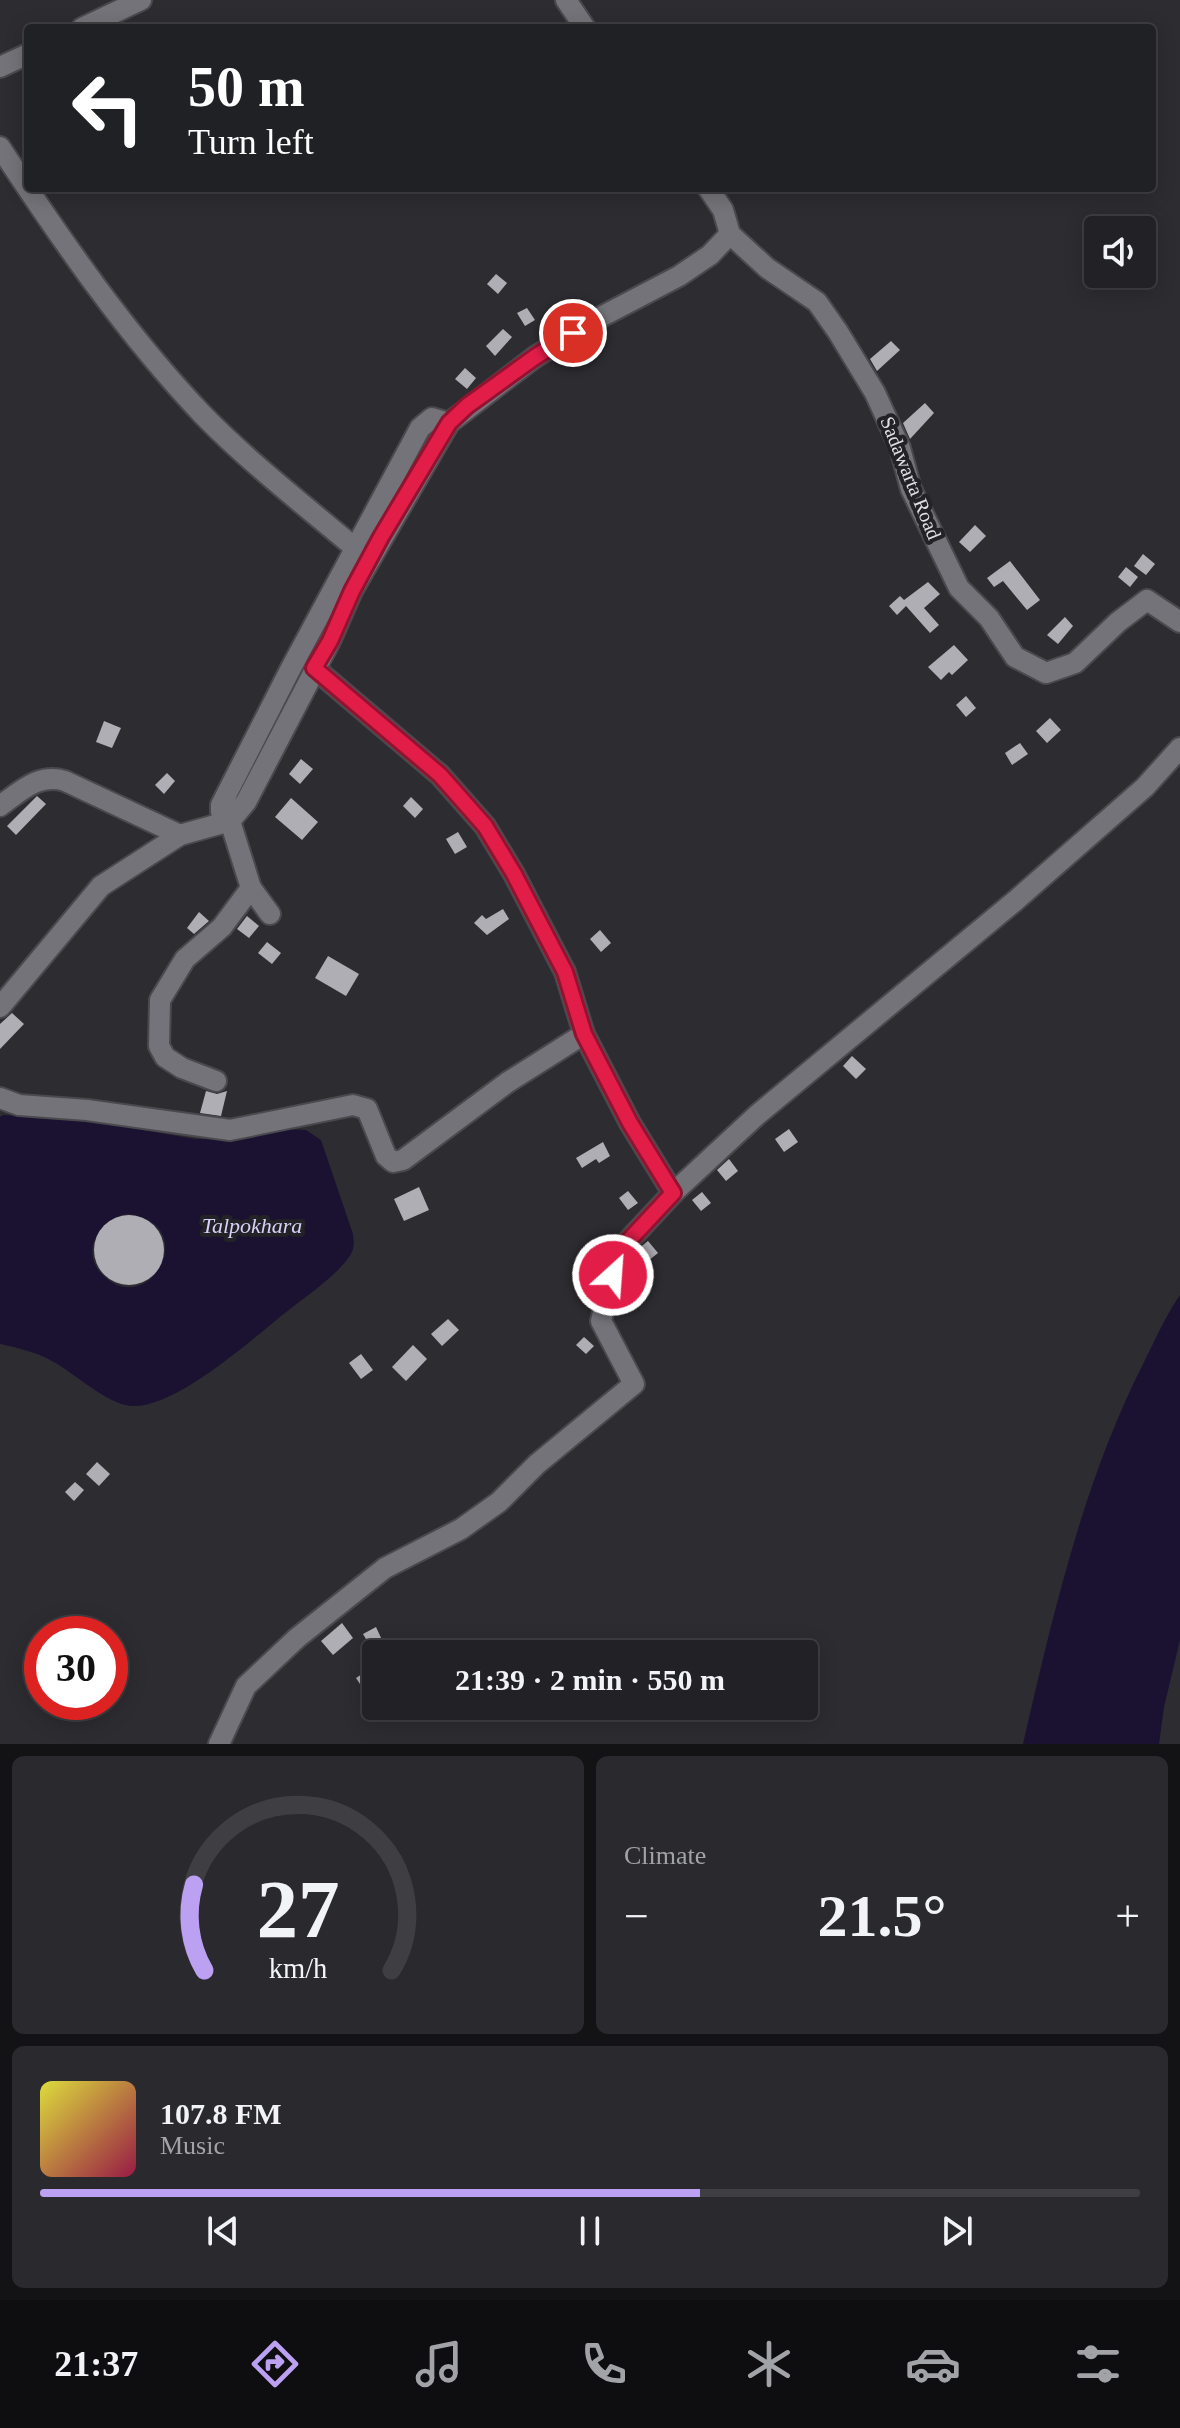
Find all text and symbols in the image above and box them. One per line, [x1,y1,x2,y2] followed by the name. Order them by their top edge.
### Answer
[56,56,160,160] icon: left
[188,56,305,118] text: 50 m
[188,122,314,162] text: Turn left
[1084,216,1156,288] map controls
[1084,216,1156,288] button: sound
[539,299,607,367] pin
[551,311,595,355] icon: arrive
[876,413,946,543] street label: Sadawarta Road
[202,1213,302,1238] water label: Talpokhara
[571,1233,655,1317] position arrow
[24,1616,128,1720] speed limit sign: 30
[455,1663,725,1696] text: 21:39 · 2 min · 550 m
[624,1841,706,1870] text: Climate
[256,1863,340,1955] text: 27
[818,1883,947,1949] text: 21.5°
[624,1892,649,1941] text: −
[1115,1892,1140,1941] text: +
[269,1953,327,1984] text: km/h
[160,2097,282,2130] text: 107.8 FM
[160,2131,225,2160] text: Music
[201,2209,245,2253] icon: previous
[568,2209,612,2253] icon: pause
[935,2209,979,2253] icon: next
[247,2336,303,2392] icon: directions
[411,2336,467,2392] icon: music
[576,2336,632,2392] icon: phone
[741,2336,797,2392] icon: climate
[905,2336,961,2392] icon: car
[1070,2336,1126,2392] icon: filters
[54,2344,138,2384] text: 21:37

